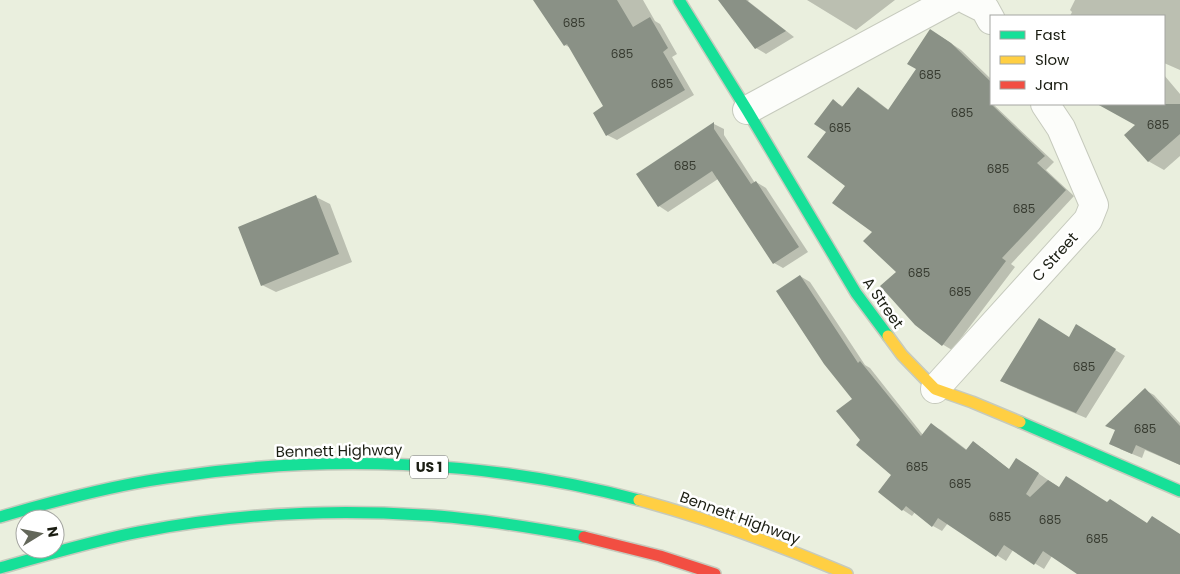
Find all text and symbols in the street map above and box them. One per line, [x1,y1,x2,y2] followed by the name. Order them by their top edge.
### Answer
[563,14,585,31] house number: 685
[990,15,1165,105] legend
[1035,24,1066,45] text: Fast
[611,45,633,62] house number: 685
[1035,49,1070,70] text: Slow
[919,66,941,83] house number: 685
[1035,74,1069,95] text: Jam
[651,75,673,92] house number: 685
[951,104,973,121] house number: 685
[1147,116,1169,133] house number: 685
[829,119,851,136] house number: 685
[674,157,696,174] house number: 685
[987,160,1009,177] house number: 685
[1013,200,1035,217] house number: 685
[1027,228,1082,286] street label: C Street
[908,264,930,281] house number: 685
[858,273,909,333] street label: A Street
[949,283,971,300] house number: 685
[1073,358,1095,375] house number: 685
[1134,420,1156,437] house number: 685
[276,439,403,462] street label: Bennett Highway
[410,456,448,478] road number: US 1
[906,458,928,475] house number: 685
[949,475,971,492] house number: 685
[677,486,804,549] street label: Bennett Highway
[989,508,1011,525] house number: 685
[15,509,65,559] north arrow
[1039,511,1061,528] house number: 685
[42,525,64,539] text: N
[1086,530,1108,547] house number: 685

